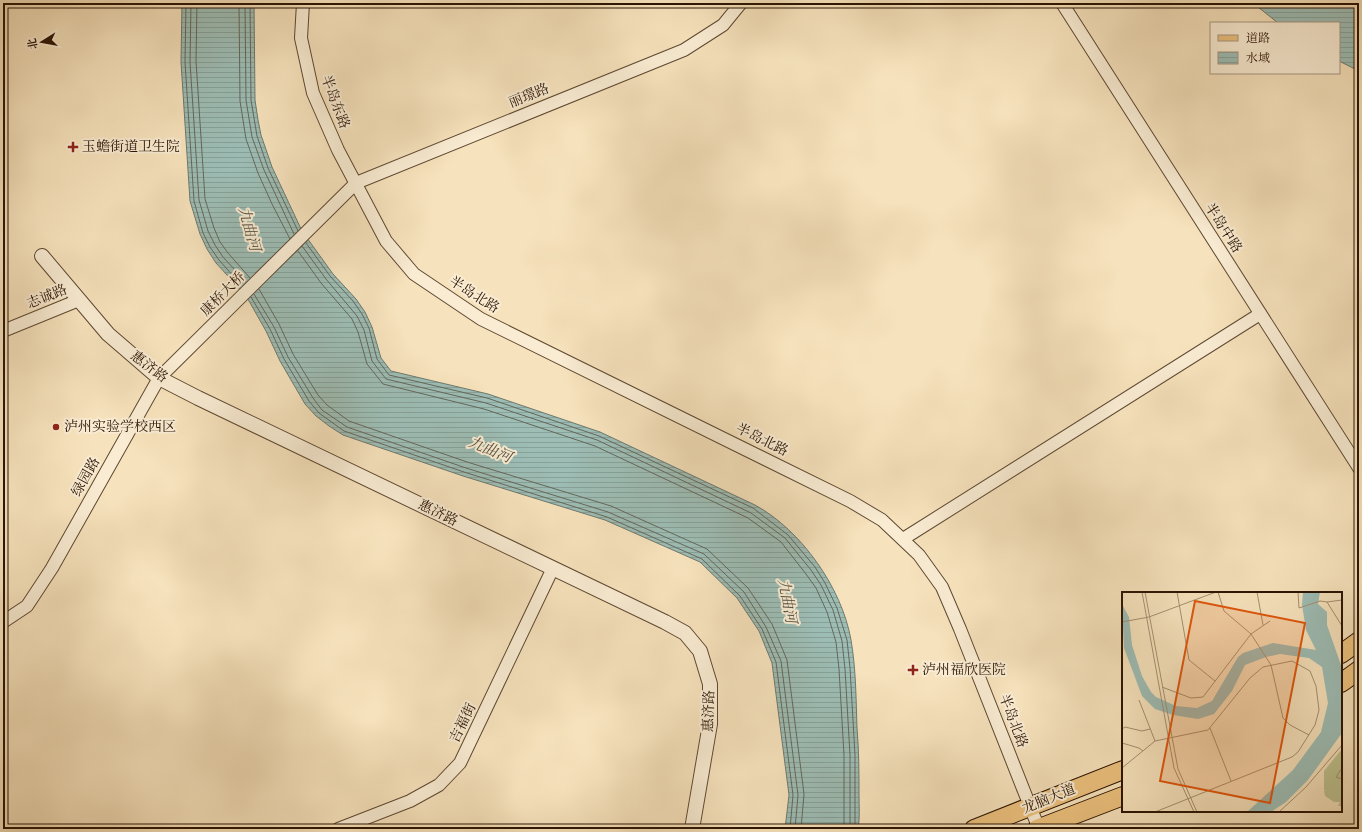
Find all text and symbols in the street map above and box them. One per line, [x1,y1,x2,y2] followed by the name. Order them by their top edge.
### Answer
[22,22,62,62] north arrow
[1210,22,1340,74] legend
[1246,31,1270,46] text: 道路
[25,37,41,50] text: 北
[1246,51,1270,66] text: 水域
[317,73,353,131] street label: 半岛东路
[506,80,552,112] street label: 丽璟路
[82,138,180,156] place label: 玉蟾街道卫生院
[67,141,79,153] marker: 玉蟾街道卫生院
[1200,200,1246,256] street label: 半岛中路
[234,205,265,256] water label: 九曲河
[197,268,249,320] street label: 康桥大桥
[445,273,503,317] street label: 半岛北路
[24,281,70,313] street label: 志诚路
[127,347,171,387] street label: 惠济路
[64,418,176,436] place label: 泸州实验学校西区
[733,420,791,460] street label: 半岛北路
[51,422,61,432] marker: 泸州实验学校西区
[466,433,517,468] water label: 九曲河
[68,454,104,500] street label: 绿园路
[415,496,461,530] street label: 惠济路
[773,577,801,628] water label: 九曲河
[1122,592,1342,812] inset map
[922,661,1006,679] place label: 泸州福欣医院
[907,664,919,676] marker: 泸州福欣医院
[699,690,719,732] street label: 惠济路
[995,692,1031,750] street label: 半岛北路
[446,700,480,746] street label: 吉福街
[1020,780,1078,818] street label: 龙脑大道

